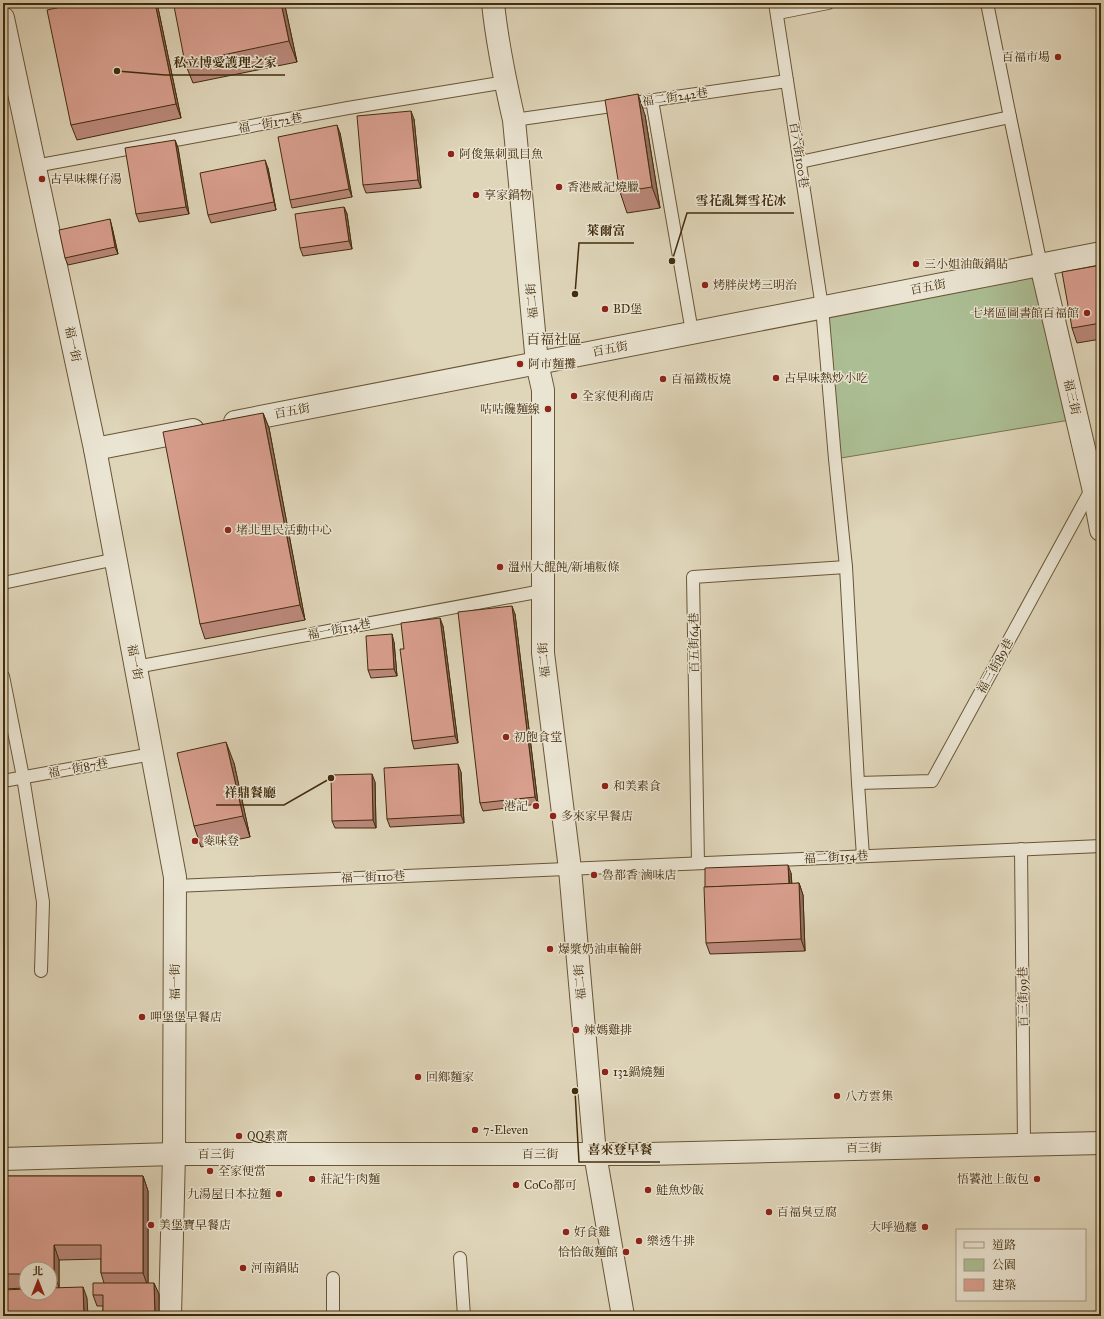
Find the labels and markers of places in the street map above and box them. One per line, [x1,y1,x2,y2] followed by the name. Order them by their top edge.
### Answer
[165,50,285,75] callout: 私立博愛護理之家
[1002,50,1050,64] place label: 百福市場
[1053,52,1063,62] marker: 百福市場
[459,147,543,161] place label: 阿俊無刺虱目魚
[446,149,456,159] marker: 阿俊無刺虱目魚
[50,172,122,186] place label: 古早味粿仔湯
[37,174,47,184] marker: 古早味粿仔湯
[567,180,639,194] place label: 香港威記燒臘
[554,182,564,192] marker: 香港威記燒臘
[484,188,532,202] place label: 享家鍋物
[687,188,794,213] callout: 雪花亂舞雪花冰
[471,190,481,200] marker: 享家鍋物
[579,218,634,243] callout: 萊爾富
[924,257,1008,271] place label: 三小姐油飯鍋貼
[911,259,921,269] marker: 三小姐油飯鍋貼
[713,278,797,292] place label: 烤胖炭烤三明治
[700,280,710,290] marker: 烤胖炭烤三明治
[613,302,642,316] place label: BD堡
[600,304,610,314] marker: BD堡
[971,306,1079,320] place label: 七堵區圖書館百福館
[1082,308,1092,318] marker: 七堵區圖書館百福館
[528,357,576,371] place label: 阿市麵攤
[515,359,525,369] marker: 阿市麵攤
[784,371,868,385] place label: 古早味熱炒小吃
[671,372,731,386] place label: 百福鐵板燒
[771,373,781,383] marker: 古早味熱炒小吃
[658,374,668,384] marker: 百福鐵板燒
[582,389,654,403] place label: 全家便利商店
[569,391,579,401] marker: 全家便利商店
[480,402,540,416] place label: 咕咕饞麵線
[543,404,553,414] marker: 咕咕饞麵線
[236,523,332,537] place label: 堵北里民活動中心
[223,525,233,535] marker: 堵北里民活動中心
[508,560,619,574] place label: 溫州大餛飩/新埔粄條
[495,562,505,572] marker: 溫州大餛飩/新埔粄條
[514,730,562,744] place label: 初飽食堂
[501,732,511,742] marker: 初飽食堂
[613,779,661,793] place label: 和美素食
[216,780,284,805] callout: 祥鼎餐廳
[600,781,610,791] marker: 和美素食
[504,799,528,813] place label: 港記
[531,801,541,811] marker: 港記
[561,809,633,823] place label: 多來家早餐店
[548,811,558,821] marker: 多來家早餐店
[203,834,239,848] place label: 麥味登
[190,836,200,846] marker: 麥味登
[602,868,677,882] place label: 魯都香 滷味店
[589,870,599,880] marker: 魯都香 滷味店
[558,942,642,956] place label: 爆漿奶油車輪餅
[545,944,555,954] marker: 爆漿奶油車輪餅
[150,1010,222,1024] place label: 呷堡堡早餐店
[137,1012,147,1022] marker: 呷堡堡早餐店
[584,1023,632,1037] place label: 辣媽雞排
[571,1025,581,1035] marker: 辣媽雞排
[613,1065,664,1079] place label: 132鍋燒麵
[600,1067,610,1077] marker: 132鍋燒麵
[426,1070,474,1084] place label: 回鄉麵家
[413,1072,423,1082] marker: 回鄉麵家
[845,1089,893,1103] place label: 八方雲集
[832,1091,842,1101] marker: 八方雲集
[483,1123,529,1137] place label: 7-Eleven
[470,1125,480,1135] marker: 7-Eleven
[247,1129,288,1143] place label: QQ素齋
[234,1131,244,1141] marker: QQ素齋
[579,1137,660,1162] callout: 喜來登早餐
[218,1164,266,1178] place label: 全家便當
[205,1166,215,1176] marker: 全家便當
[320,1172,380,1186] place label: 莊記牛肉麵
[957,1172,1029,1186] place label: 悟饕池上飯包
[307,1174,317,1184] marker: 莊記牛肉麵
[1032,1174,1042,1184] marker: 悟饕池上飯包
[524,1178,577,1192] place label: CoCo都可
[511,1180,521,1190] marker: CoCo都可
[656,1183,704,1197] place label: 鮭魚炒飯
[643,1185,653,1195] marker: 鮭魚炒飯
[187,1187,271,1201] place label: 九湯屋日本拉麵
[274,1189,284,1199] marker: 九湯屋日本拉麵
[777,1205,837,1219] place label: 百福臭豆腐
[764,1207,774,1217] marker: 百福臭豆腐
[159,1218,231,1232] place label: 美堡寶早餐店
[146,1220,156,1230] marker: 美堡寶早餐店
[869,1220,917,1234] place label: 大呼過癮
[920,1222,930,1232] marker: 大呼過癮
[574,1225,610,1239] place label: 好食雞
[561,1227,571,1237] marker: 好食雞
[647,1234,695,1248] place label: 樂透牛排
[634,1236,644,1246] marker: 樂透牛排
[558,1245,618,1259] place label: 恰恰飯麵館
[621,1247,631,1257] marker: 恰恰飯麵館
[251,1261,299,1275] place label: 河南鍋貼
[238,1263,248,1273] marker: 河南鍋貼

